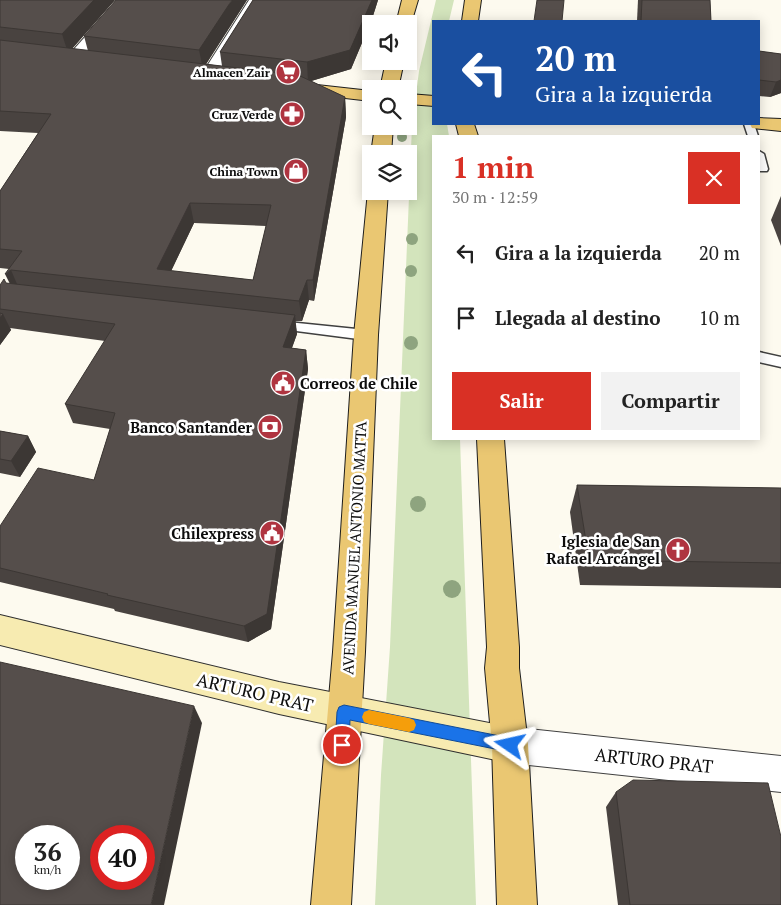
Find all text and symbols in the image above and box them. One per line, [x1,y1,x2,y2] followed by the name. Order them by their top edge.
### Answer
[362,15,417,200] map controls
[362,15,417,70] button: sound
[535,35,616,81] text: 20 m
[452,40,517,105] icon: left
[275,59,301,85] supermarket icon: Almacen Zair
[193,65,271,80] place label: Almacen Zair
[535,79,712,108] text: Gira a la izquierda
[362,80,417,135] button: search
[279,101,305,127] pharmacy icon: Cruz Verde
[211,107,275,122] place label: Cruz Verde
[362,145,417,200] button: layers
[452,147,534,187] text: 1 min
[688,152,740,204] button: close
[283,158,309,184] shop icon: China Town
[209,164,278,179] place label: China Town
[452,186,538,208] text: 30 m · 12:59
[452,239,480,267] icon: left
[495,240,662,265] text: Gira a la izquierda
[699,240,740,265] text: 20 m
[452,304,480,332] icon: arrive
[495,305,661,330] text: Llegada al destino
[699,305,740,330] text: 10 m
[270,370,296,396] public building icon: Correos de Chile
[452,372,591,430] button: Salir
[601,372,740,430] button: Compartir
[300,373,418,393] place label: Correos de Chile
[257,414,283,440] bank icon: Banco Santander
[130,417,253,437] place label: Banco Santander
[337,420,371,675] street label: AVENIDA MANUEL ANTONIO MATTA
[259,520,285,546] public building icon: Chilexpress
[171,523,254,543] place label: Chilexpress
[546,531,660,568] place label: Iglesia de San Rafael Arcángel
[665,537,691,563] church icon: Iglesia de San Rafael Arcángel
[194,667,316,717] street label: ARTURO PRAT
[483,718,535,770] position arrow
[321,724,363,766] pin
[328,731,356,759] icon: arrive
[594,742,714,778] street label: ARTURO PRAT
[90,825,155,890] speed limit sign: 40
[33,835,62,868] text: 36
[34,862,61,877] text: km/h

